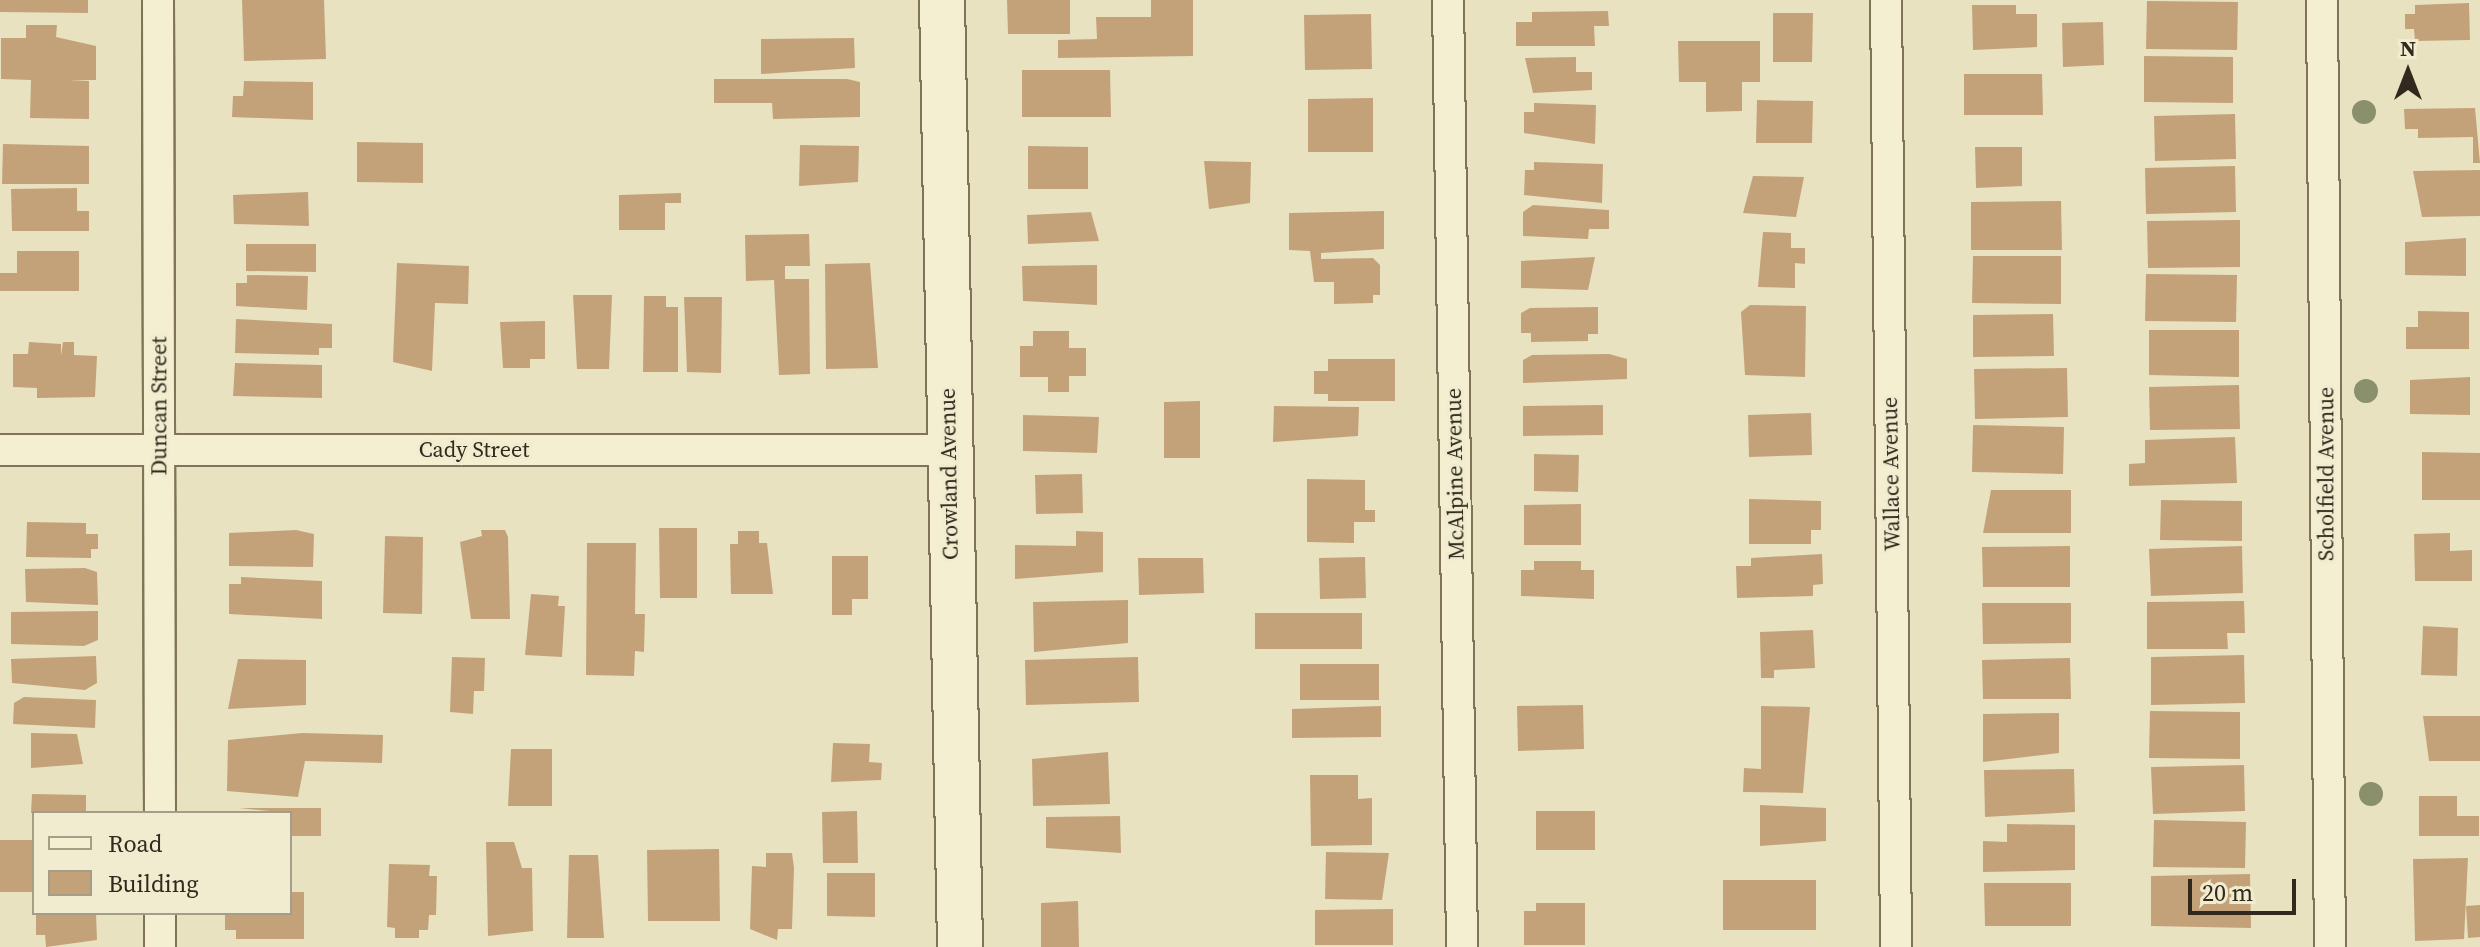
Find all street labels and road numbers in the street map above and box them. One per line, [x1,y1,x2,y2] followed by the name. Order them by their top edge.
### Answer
[146,337,172,475] street label: Duncan Street
[2313,387,2339,561] street label: Scholfield Avenue
[934,388,964,560] street label: Crowland Avenue
[1440,388,1470,560] street label: McAlpine Avenue
[1876,397,1906,551] street label: Wallace Avenue
[419,437,529,463] street label: Cady Street

